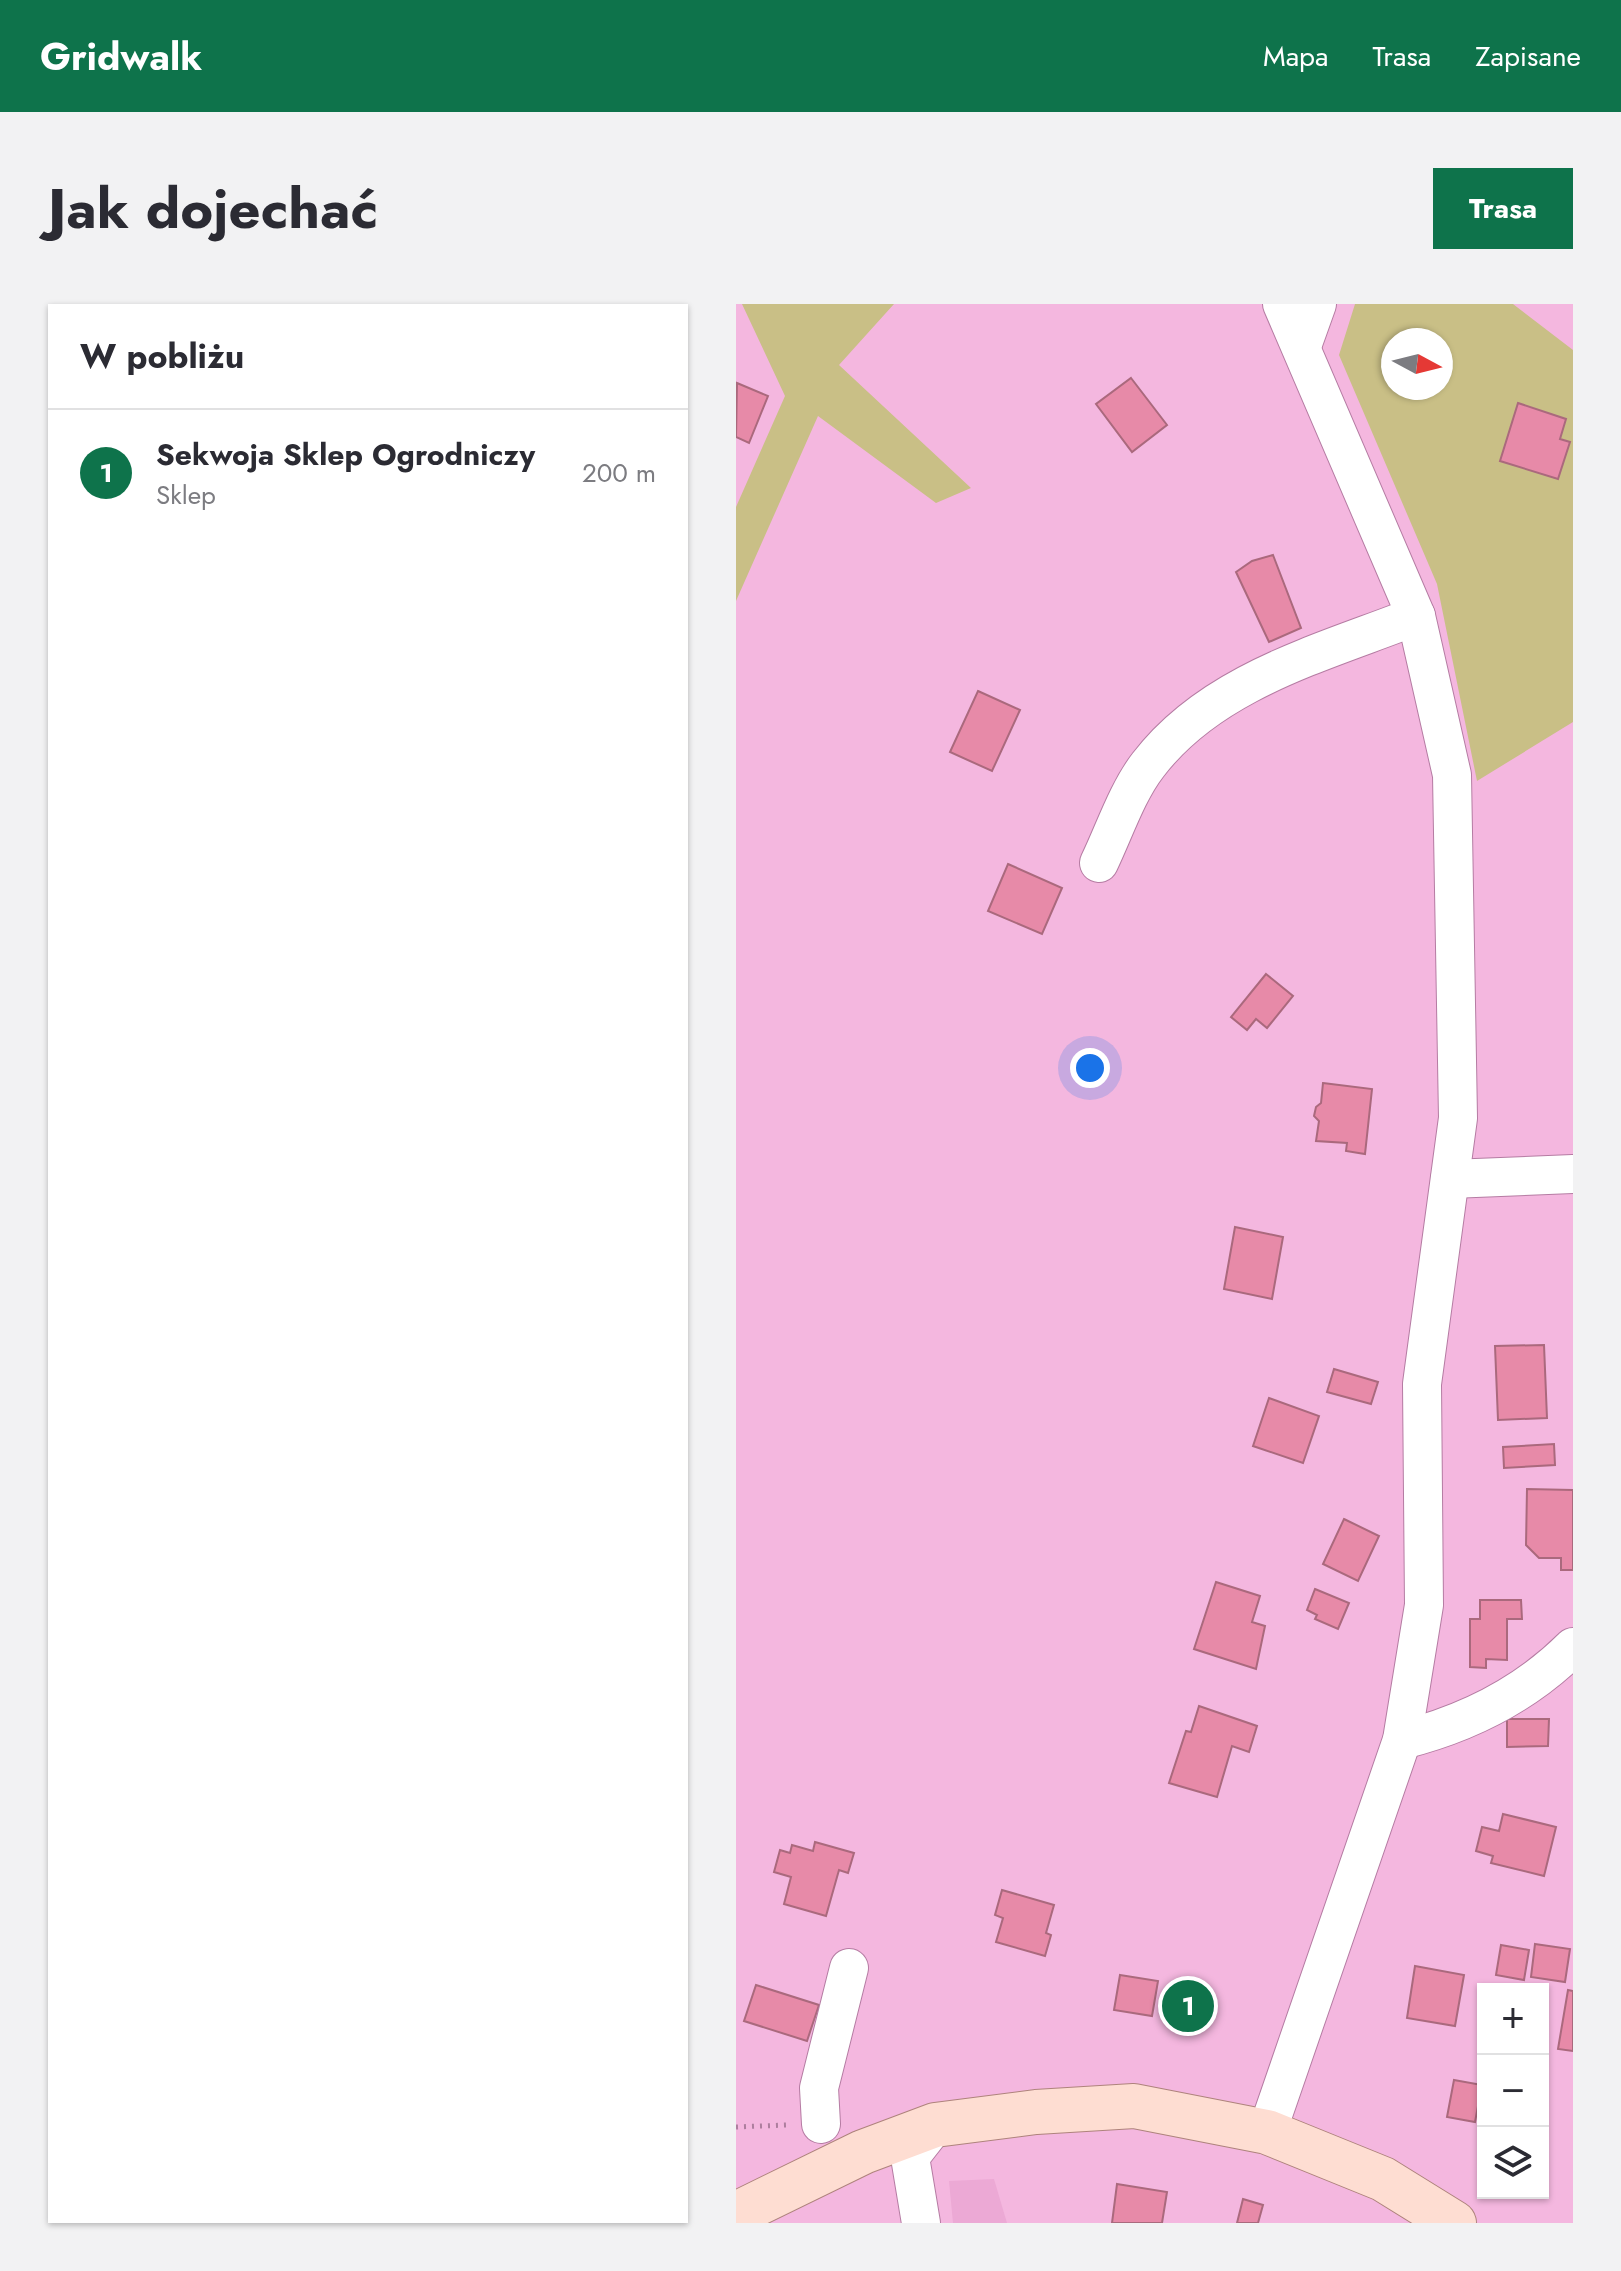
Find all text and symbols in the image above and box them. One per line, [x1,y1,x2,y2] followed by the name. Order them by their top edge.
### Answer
[40,29,202,84] text: Gridwalk
[1263,36,1329,77] text: Mapa
[1373,36,1431,77] text: Trasa
[1475,36,1581,77] text: Zapisane
[48,168,378,249] text: Jak dojechać
[1433,168,1573,249] button: Trasa
[1381,328,1453,400] north arrow
[80,332,244,381] text: W pobliżu
[156,433,535,476] text: Sekwoja Sklep Ogrodniczy
[99,454,113,492] text: 1
[582,454,656,492] text: 200 m
[156,476,216,514] text: Sklep
[1070,1048,1110,1088] your location
[1162,1976,1214,2036] pin: 1
[1477,1983,1549,2199] map controls
[1477,1983,1549,2055] button: +
[1477,2055,1549,2127] button: −
[1477,2127,1549,2199] button: layers

